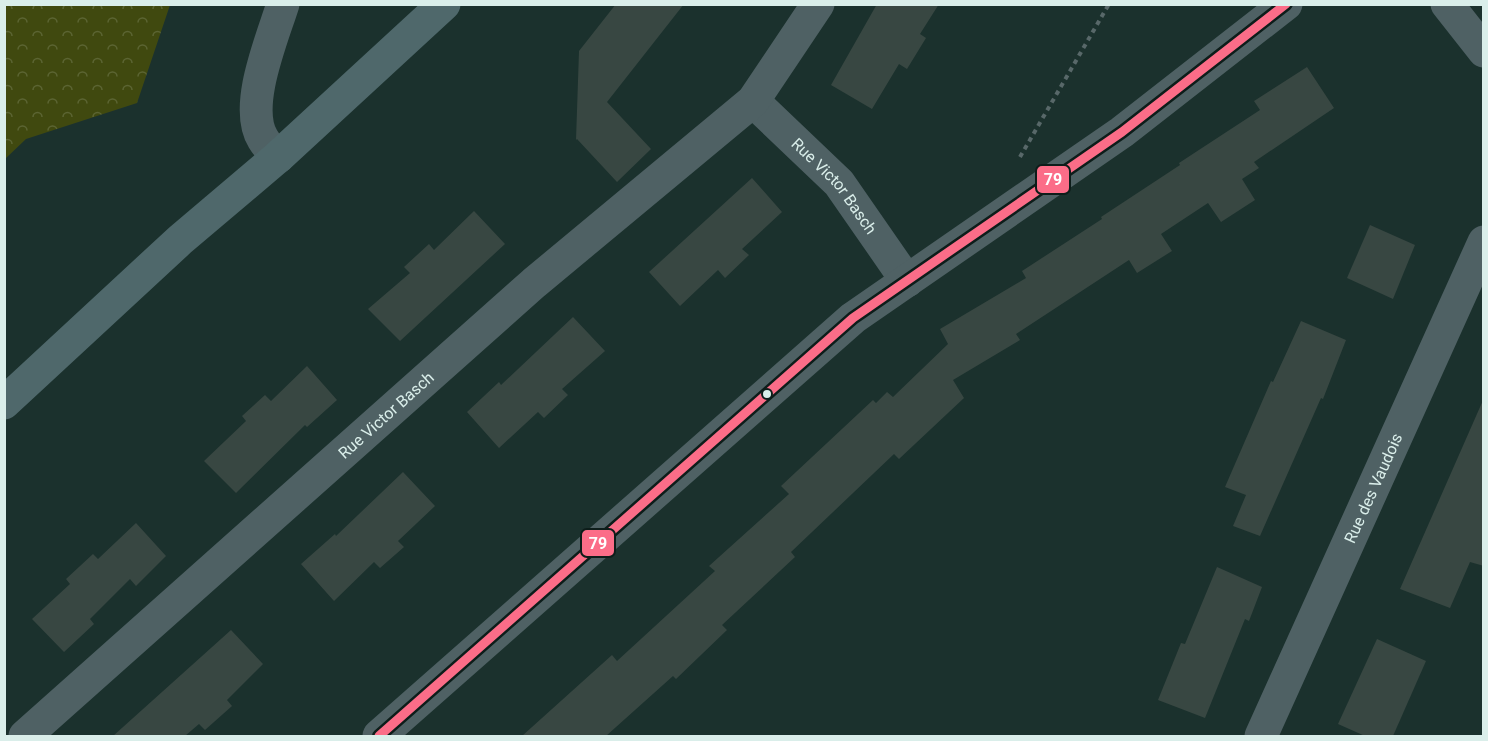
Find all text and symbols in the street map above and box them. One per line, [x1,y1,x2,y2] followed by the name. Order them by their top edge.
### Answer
[788,134,881,238] street label: Rue Victor Basch
[1036,165,1070,194] line badge: 79
[1044,170,1062,189] text: 79
[335,368,438,463] street label: Rue Victor Basch
[761,388,773,400] unlabelled marker
[1340,430,1406,546] street label: Rue des Vaudois
[581,529,615,557] line badge: 79
[589,534,607,553] text: 79

